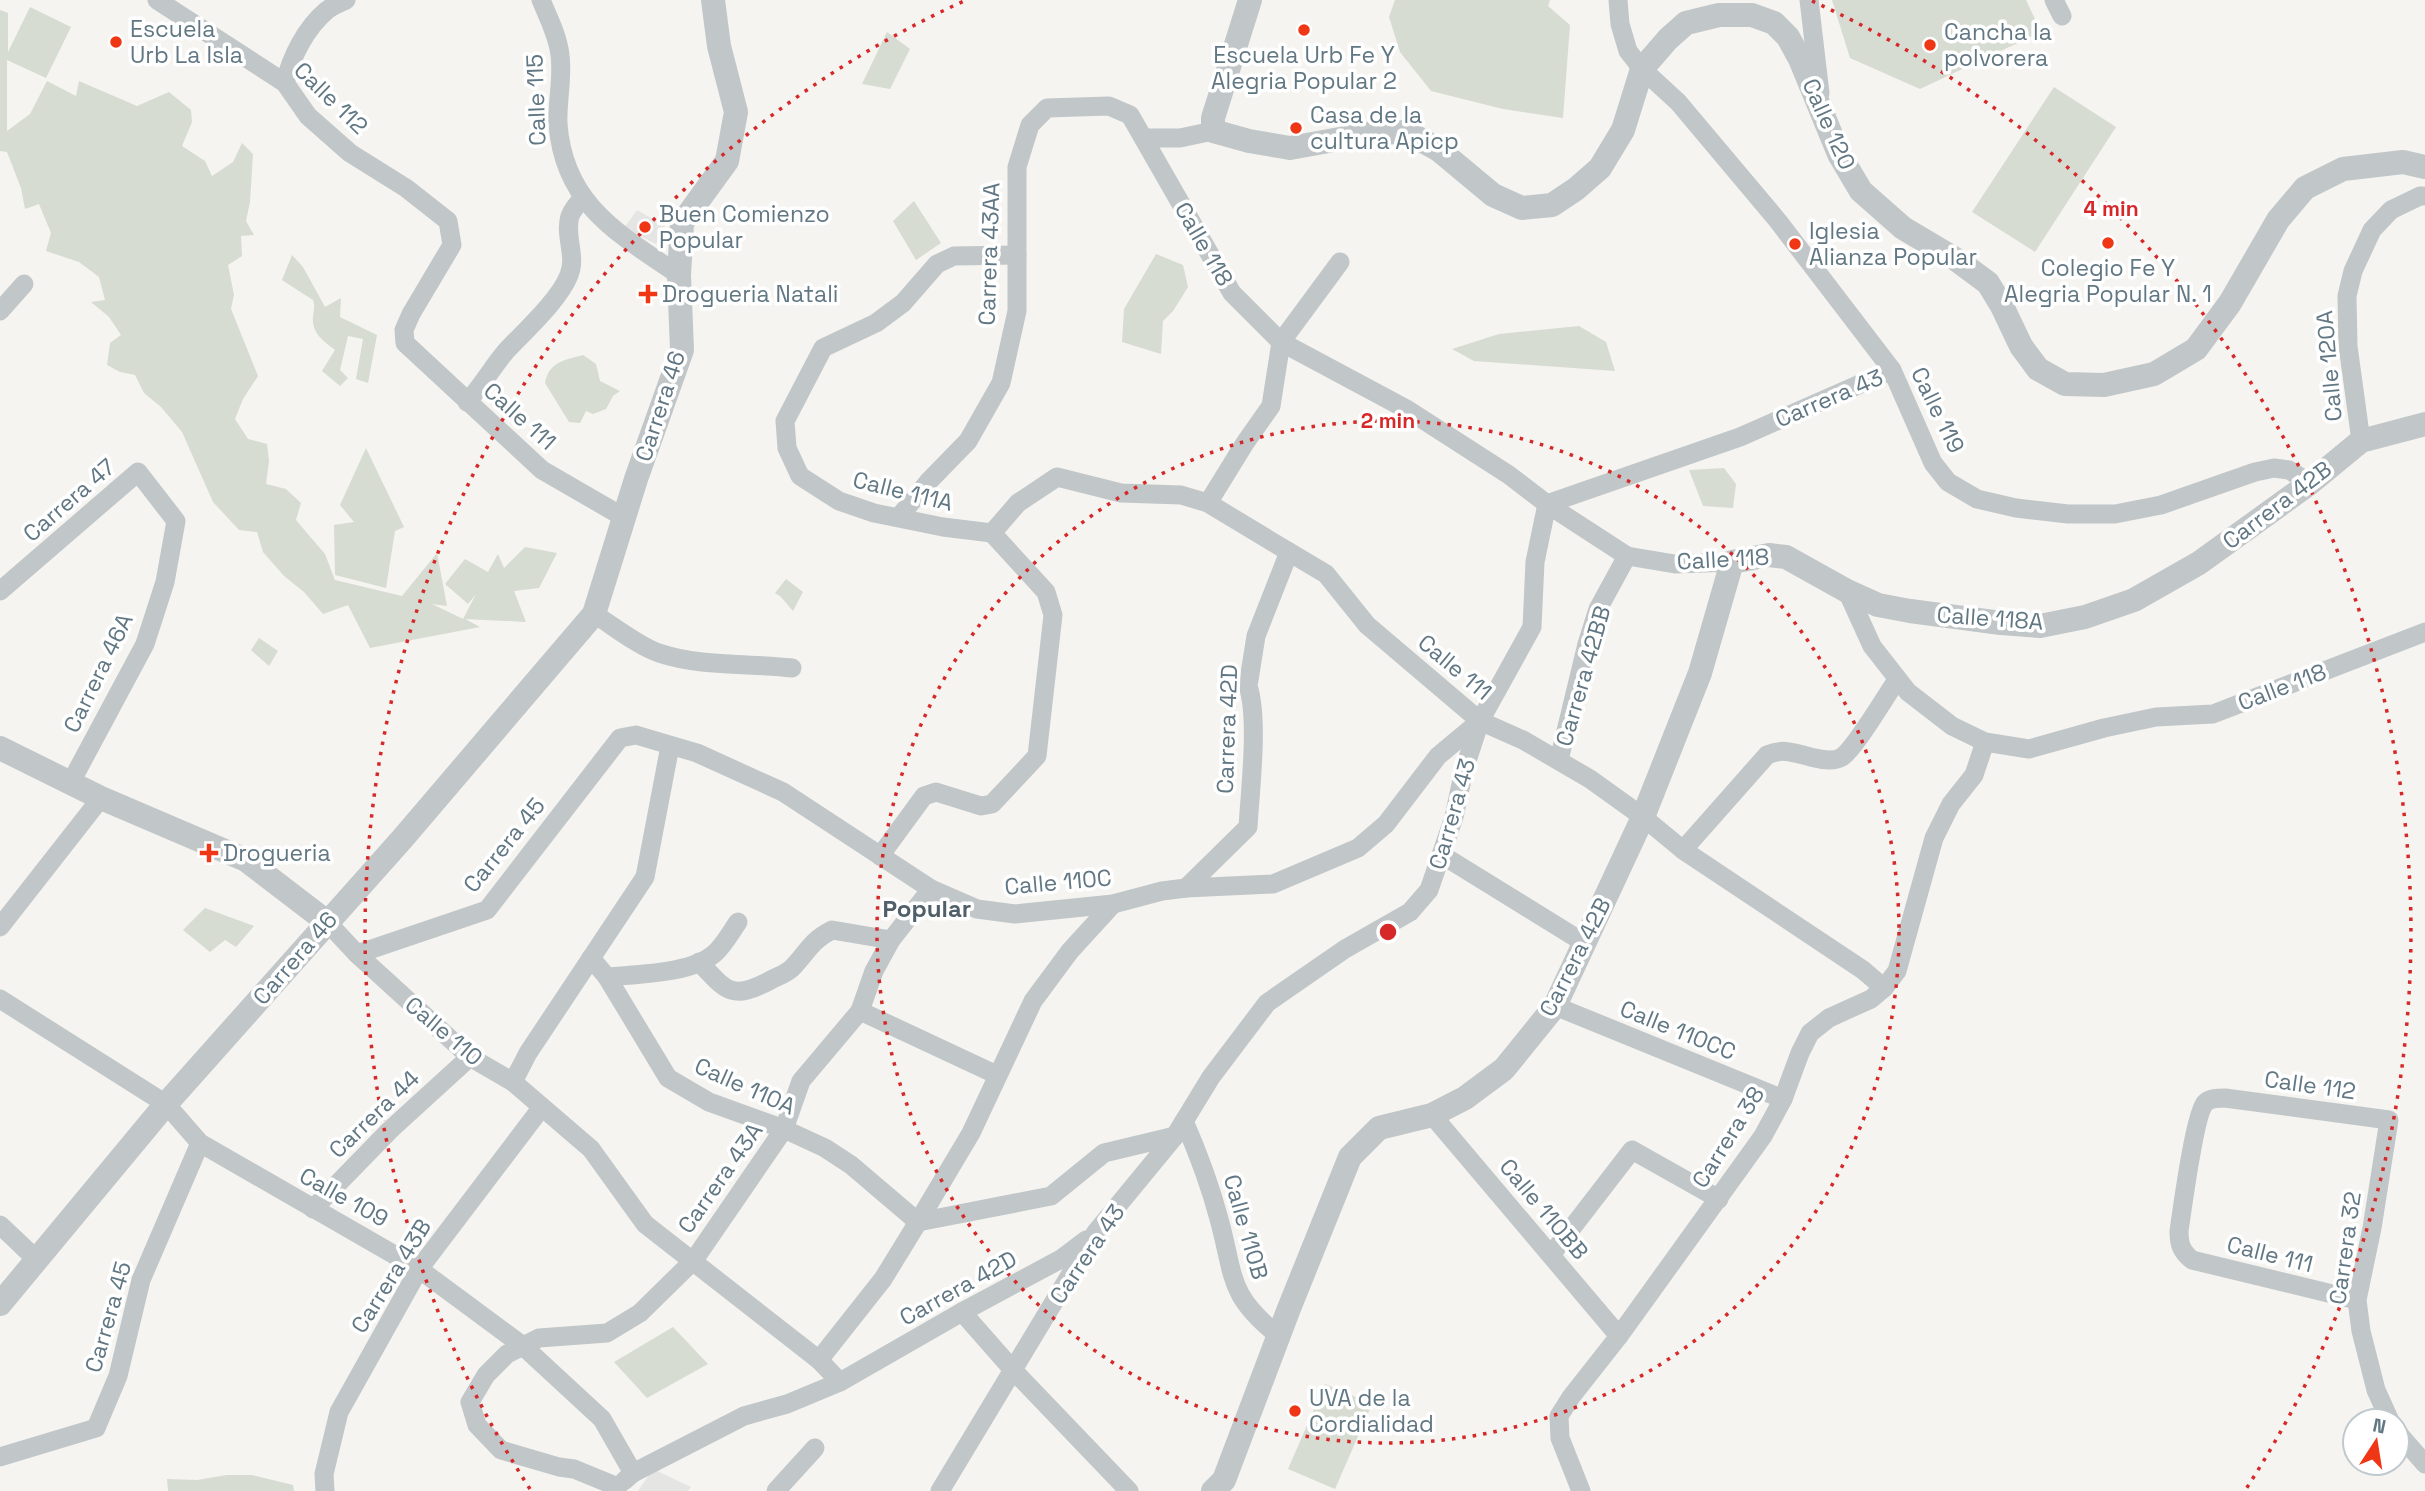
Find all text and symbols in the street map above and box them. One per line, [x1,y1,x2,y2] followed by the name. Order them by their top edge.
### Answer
[130,14,243,70] place label: Escuela Urb La Isla
[1944,17,2052,73] place label: Cancha la polvorera
[1296,22,1312,38] marker: Escuela Urb Fe Y Alegria Popular 2
[108,34,124,50] marker: Escuela Urb La Isla
[1922,37,1938,53] marker: Cancha la polvorera
[1211,40,1397,96] place label: Escuela Urb Fe Y Alegria Popular 2
[519,54,553,146] street label: Calle 115
[288,55,374,141] street label: Calle 112
[1796,74,1862,174] street label: Calle 120
[1310,100,1459,156] place label: Casa de la cultura Apicp
[1288,120,1304,136] marker: Casa de la cultura Apicp
[972,182,1006,326] street label: Carrera 43AA
[2083,195,2139,222] text: 4 min
[1168,197,1240,291] street label: Calle 118
[659,199,830,255] place label: Buen Comienzo Popular
[1809,216,1977,272] place label: Iglesia Alianza Popular
[637,219,653,235] marker: Buen Comienzo Popular
[2100,235,2116,251] marker: Colegio Fe Y Alegria Popular N. 1
[1787,236,1803,252] marker: Iglesia Alianza Popular
[2004,253,2212,309] place label: Colegio Fe Y Alegria Popular N. 1
[662,279,838,309] place label: Drogueria Natali
[640,286,656,302] marker: Drogueria Natali
[2309,309,2349,423] street label: Calle 120A
[628,347,692,465] street label: Carrera 46
[1771,362,1887,434] street label: Carrera 43
[1904,362,1972,458] street label: Calle 119
[477,376,563,456] street label: Calle 111
[1361,407,1415,434] text: 2 min
[17,452,121,548] street label: Carrera 47
[2216,454,2338,556] street label: Carrera 42B
[850,464,956,518] street label: Calle 111A
[1676,542,1770,576] street label: Calle 118
[1936,599,2044,637] street label: Calle 118A
[1549,602,1617,750] street label: Carrera 42BB
[56,608,140,738] street label: Carrera 46A
[1412,627,1498,707] street label: Calle 111
[2234,656,2330,718] street label: Calle 118
[1210,664,1244,794] street label: Carrera 42D
[1422,755,1482,873] street label: Carrera 43
[456,791,552,899] street label: Carrera 45
[223,838,331,868] place label: Drogueria
[201,845,217,861] marker: Drogueria
[1003,862,1113,902] street label: Calle 110C
[883,893,971,924] district label: Popular
[1532,893,1618,1021] street label: Carrera 42B
[246,905,344,1011] street label: Carrera 46
[1376,920,1400,944] centre of rings
[399,990,489,1072] street label: Calle 110
[1616,993,1740,1067] street label: Calle 110CC
[690,1050,800,1122] street label: Calle 110A
[322,1063,426,1165] street label: Carrera 44
[2262,1064,2358,1106] street label: Calle 112
[1685,1081,1771,1193] street label: Carrera 38
[671,1117,769,1239] street label: Carrera 43A
[1493,1152,1595,1266] street label: Calle 110BB
[294,1160,394,1234] street label: Calle 109
[1217,1171,1275,1283] street label: Calle 110B
[2322,1190,2368,1306] street label: Carrera 32
[1043,1198,1131,1310] street label: Carrera 43
[344,1213,438,1339] street label: Carrera 43B
[2224,1229,2316,1279] street label: Calle 111
[894,1244,1022,1332] street label: Carrera 42D
[78,1258,138,1376] street label: Carrera 45
[1309,1383,1434,1439] place label: UVA de la Cordialidad
[1287,1403,1303,1419] marker: UVA de la Cordialidad
[2341,1407,2411,1477] north arrow
[2371,1412,2388,1439] text: N

